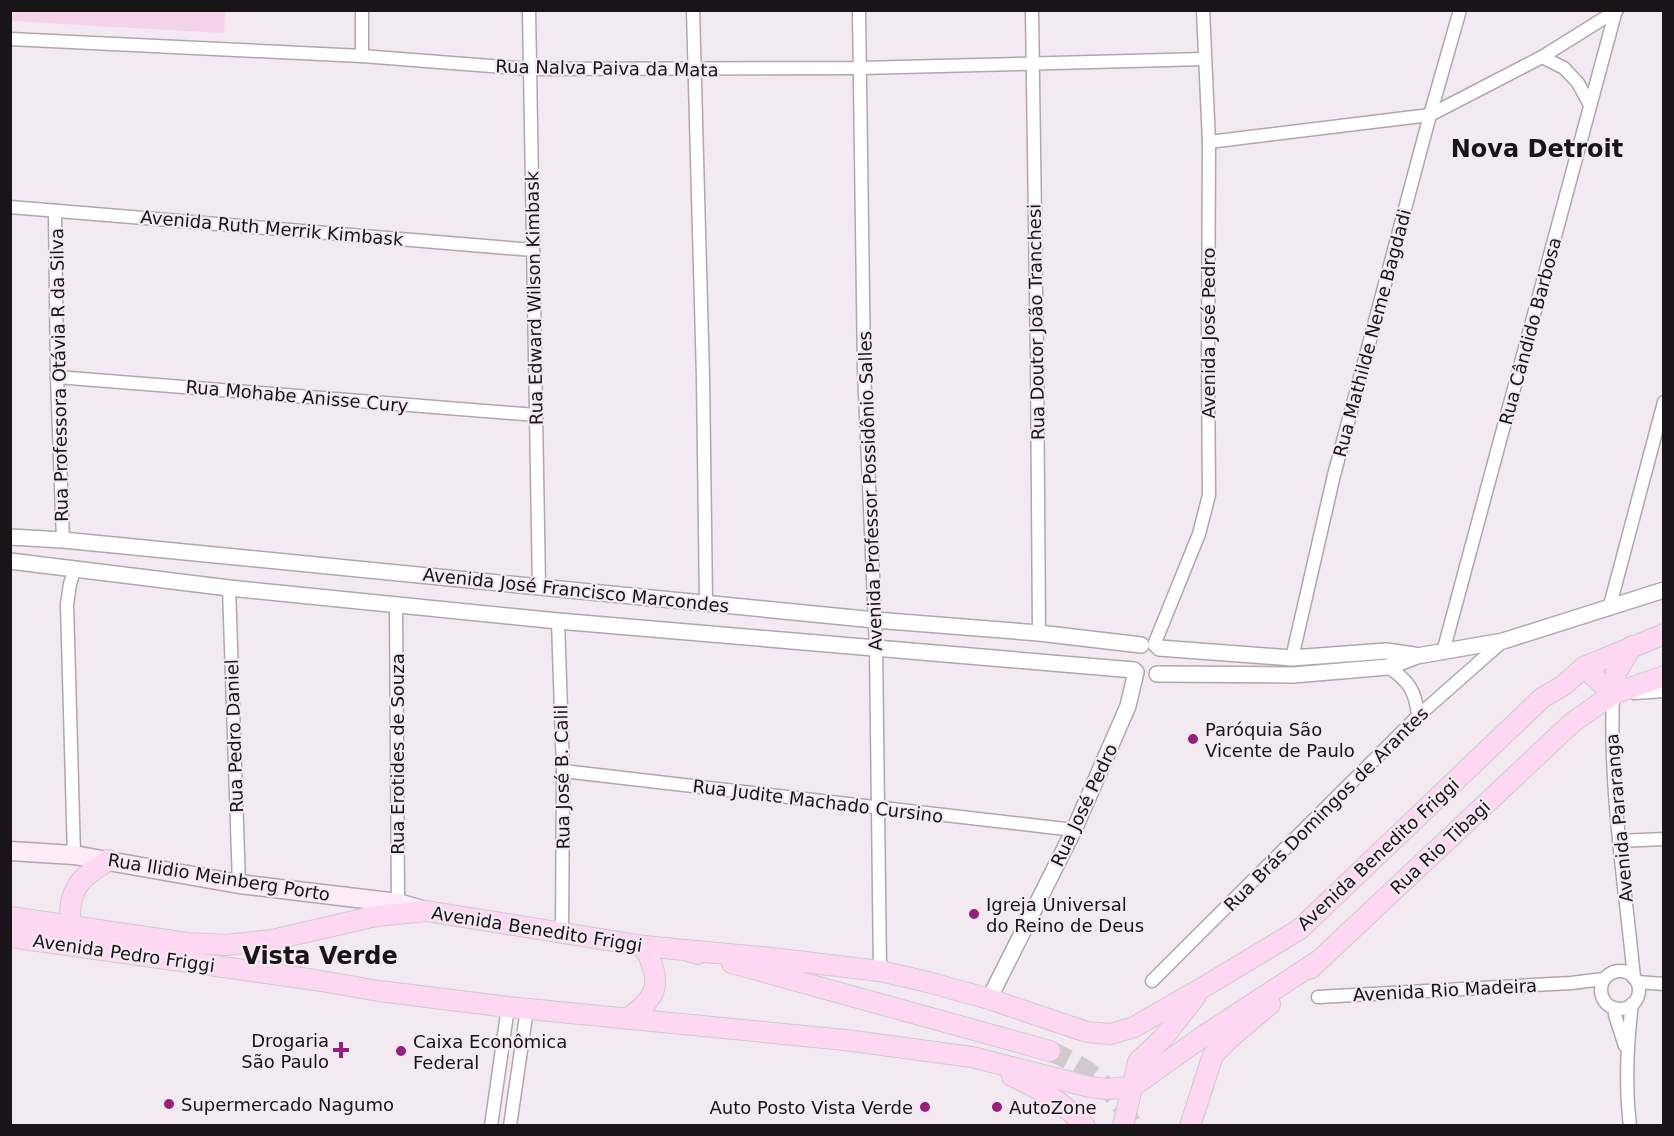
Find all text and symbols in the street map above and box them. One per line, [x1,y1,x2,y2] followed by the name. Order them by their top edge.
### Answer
[495,56,719,80] street label: Rua Nalva Paiva da Mata
[1451,135,1623,163] district label: Nova Detroit
[521,170,547,425] street label: Rua Edward Wilson Kimbask
[1023,204,1049,440] street label: Rua Doutor João Tranchesi
[140,206,405,250] street label: Avenida Ruth Merrik Kimbask
[1329,207,1415,459] street label: Rua Mathilde Neme Bagdadi
[46,228,72,522] street label: Rua Professora Otávia R da Silva
[1495,235,1565,427] street label: Rua Cândido Barbosa
[1198,248,1219,418] street label: Avenida José Pedro
[854,331,886,651] street label: Avenida Professor Possidônio Salles
[185,376,410,416] street label: Rua Mohabe Anisse Cury
[422,563,730,617] street label: Avenida José Francisco Marcondes
[387,653,408,855] street label: Rua Erotides de Souza
[221,659,247,813] street label: Rua Pedro Daniel
[1220,703,1432,915] street label: Rua Brás Domingos de Arantes
[550,704,574,850] street label: Rua José B. Calil
[1205,719,1355,761] place label: Paróquia São Vicente de Paulo
[1186,732,1200,746] marker: Paróquia São Vicente de Paulo
[1601,733,1637,903] street label: Avenida Pararanga
[1046,740,1122,870] street label: Rua José Pedro
[1293,774,1463,934] street label: Avenida Benedito Friggi
[692,775,944,827] street label: Rua Judite Machado Cursino
[1386,796,1494,898] street label: Rua Rio Tibagi
[106,849,332,905] street label: Rua Ilidio Meinberg Porto
[986,894,1144,936] place label: Igreja Universal do Reino de Deus
[430,902,644,956] street label: Avenida Benedito Friggi
[967,907,981,921] marker: Igreja Universal do Reino de Deus
[32,930,216,976] street label: Avenida Pedro Friggi
[242,942,398,970] district label: Vista Verde
[1352,975,1538,1005] street label: Avenida Rio Madeira
[241,1030,329,1072] place label: Drogaria São Paulo
[413,1031,567,1073] place label: Caixa Econômica Federal
[334,1043,348,1057] marker: Drogaria São Paulo
[394,1044,408,1058] marker: Caixa Econômica Federal
[181,1094,394,1115] place label: Supermercado Nagumo
[162,1097,176,1111] marker: Supermercado Nagumo
[709,1097,913,1118] place label: Auto Posto Vista Verde
[1009,1097,1097,1118] place label: AutoZone
[918,1100,932,1114] marker: Auto Posto Vista Verde
[990,1100,1004,1114] marker: AutoZone

